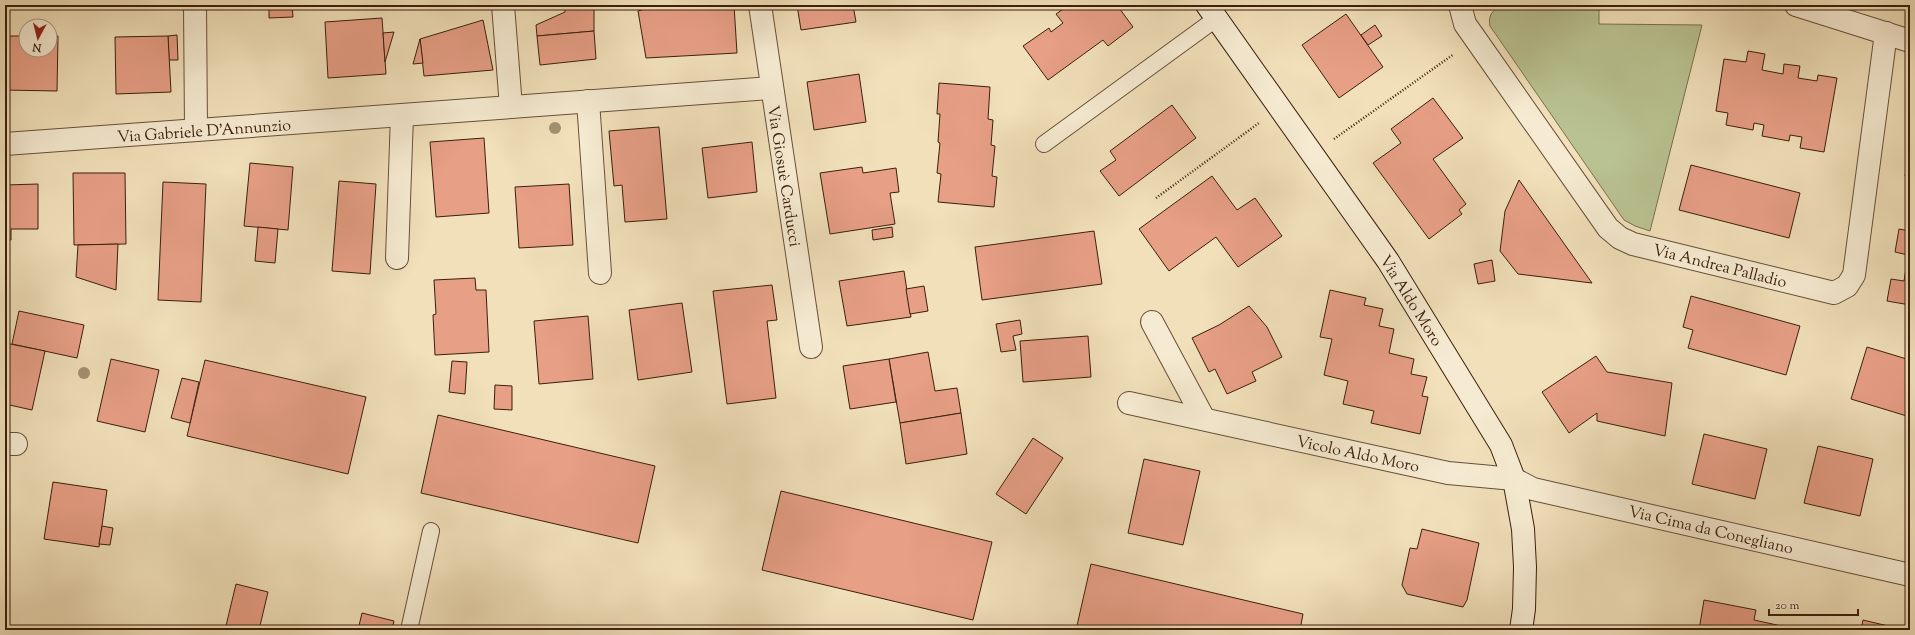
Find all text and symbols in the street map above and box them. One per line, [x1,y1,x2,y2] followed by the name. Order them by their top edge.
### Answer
[18,18,58,58] north arrow
[31,38,43,56] text: N
[760,104,805,249] street label: Via Giosuè Carducci
[117,115,292,150] street label: Via Gabriele D'Annunzio
[1650,240,1789,295] street label: Via Andrea Palladio
[1373,251,1447,352] street label: Via Aldo Moro
[1294,431,1421,480] street label: Vicolo Aldo Moro
[1626,501,1795,562] street label: Via Cima da Conegliano
[1769,591,1858,617] scale bar
[1775,597,1800,615] text: 20 m

